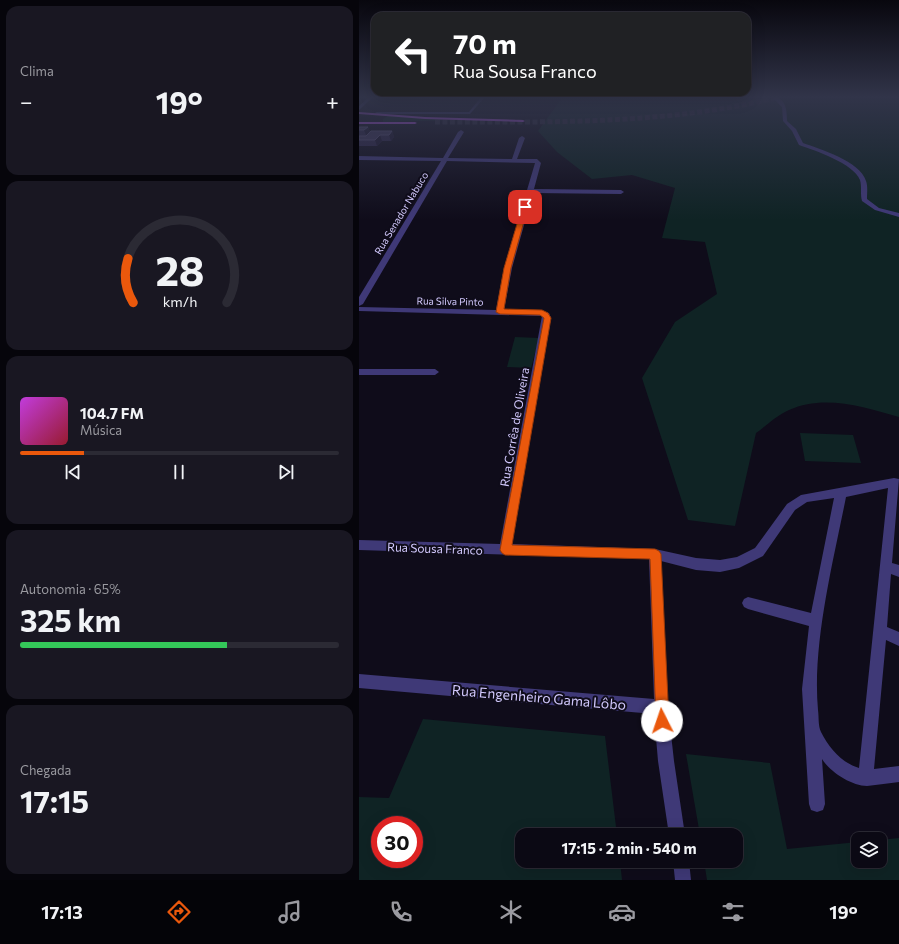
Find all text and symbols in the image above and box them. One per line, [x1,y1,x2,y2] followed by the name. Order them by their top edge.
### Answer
[453,26,517,60] text: 70 m
[387,28,439,80] icon: left
[453,60,597,82] text: Rua Sousa Franco
[20,63,54,79] text: Clima
[156,83,203,120] text: 19°
[20,88,33,115] text: −
[326,88,339,115] text: +
[372,169,430,257] street label: Rua Senador Nabuco
[508,190,542,224] pin
[514,196,536,218] icon: arrive
[155,244,204,295] text: 28
[162,292,197,310] text: km/h
[416,294,484,308] street label: Rua Silva Pinto
[497,366,531,488] street label: Rua Corrêa de Oliveira
[80,404,144,422] text: 104.7 FM
[80,422,122,438] text: Música
[62,461,84,483] icon: previous
[168,461,190,483] icon: pause
[275,461,297,483] icon: next
[387,539,483,557] street label: Rua Sousa Franco
[20,581,121,597] text: Autonomia · 65%
[20,601,121,638] text: 325 km
[451,681,627,713] street label: Rua Engenheiro Gama Lôbo
[641,700,683,742] position arrow
[20,762,71,778] text: Chegada
[20,782,89,819] text: 17:15
[371,816,423,868] speed limit sign: 30
[851,832,887,868] map controls
[851,832,887,868] button: layers
[561,839,697,857] text: 17:15 · 2 min · 540 m
[165,898,193,926] icon: directions
[276,898,304,926] icon: music
[387,898,415,926] icon: phone
[497,898,525,926] icon: climate
[608,898,636,926] icon: car
[719,898,747,926] icon: filters
[41,901,83,923] text: 17:13
[829,901,858,923] text: 19°

